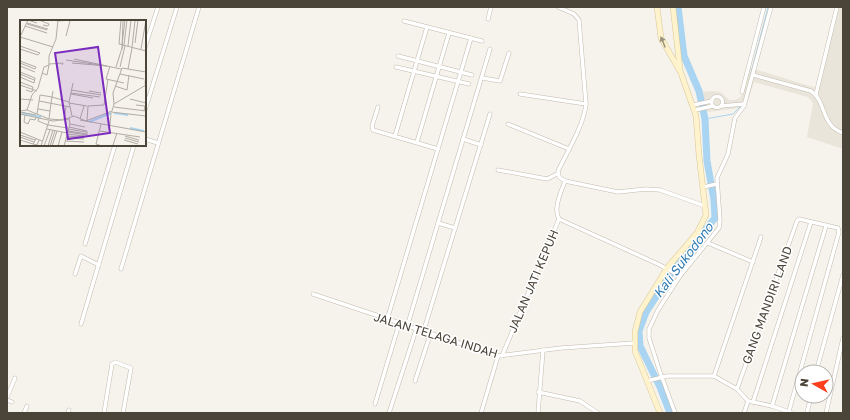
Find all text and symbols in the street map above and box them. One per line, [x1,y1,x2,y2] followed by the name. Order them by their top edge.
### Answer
[20,20,146,146] inset map
[660,36,667,48] one-way arrow
[650,218,717,301] water label: Kali Sukodono
[504,227,562,335] street label: JALAN JATI KEPUH
[739,244,795,366] street label: GANG MANDIRI LAND
[372,309,500,361] street label: JALAN TELAGA INDAH
[794,364,834,404] north arrow
[797,377,811,388] text: N

